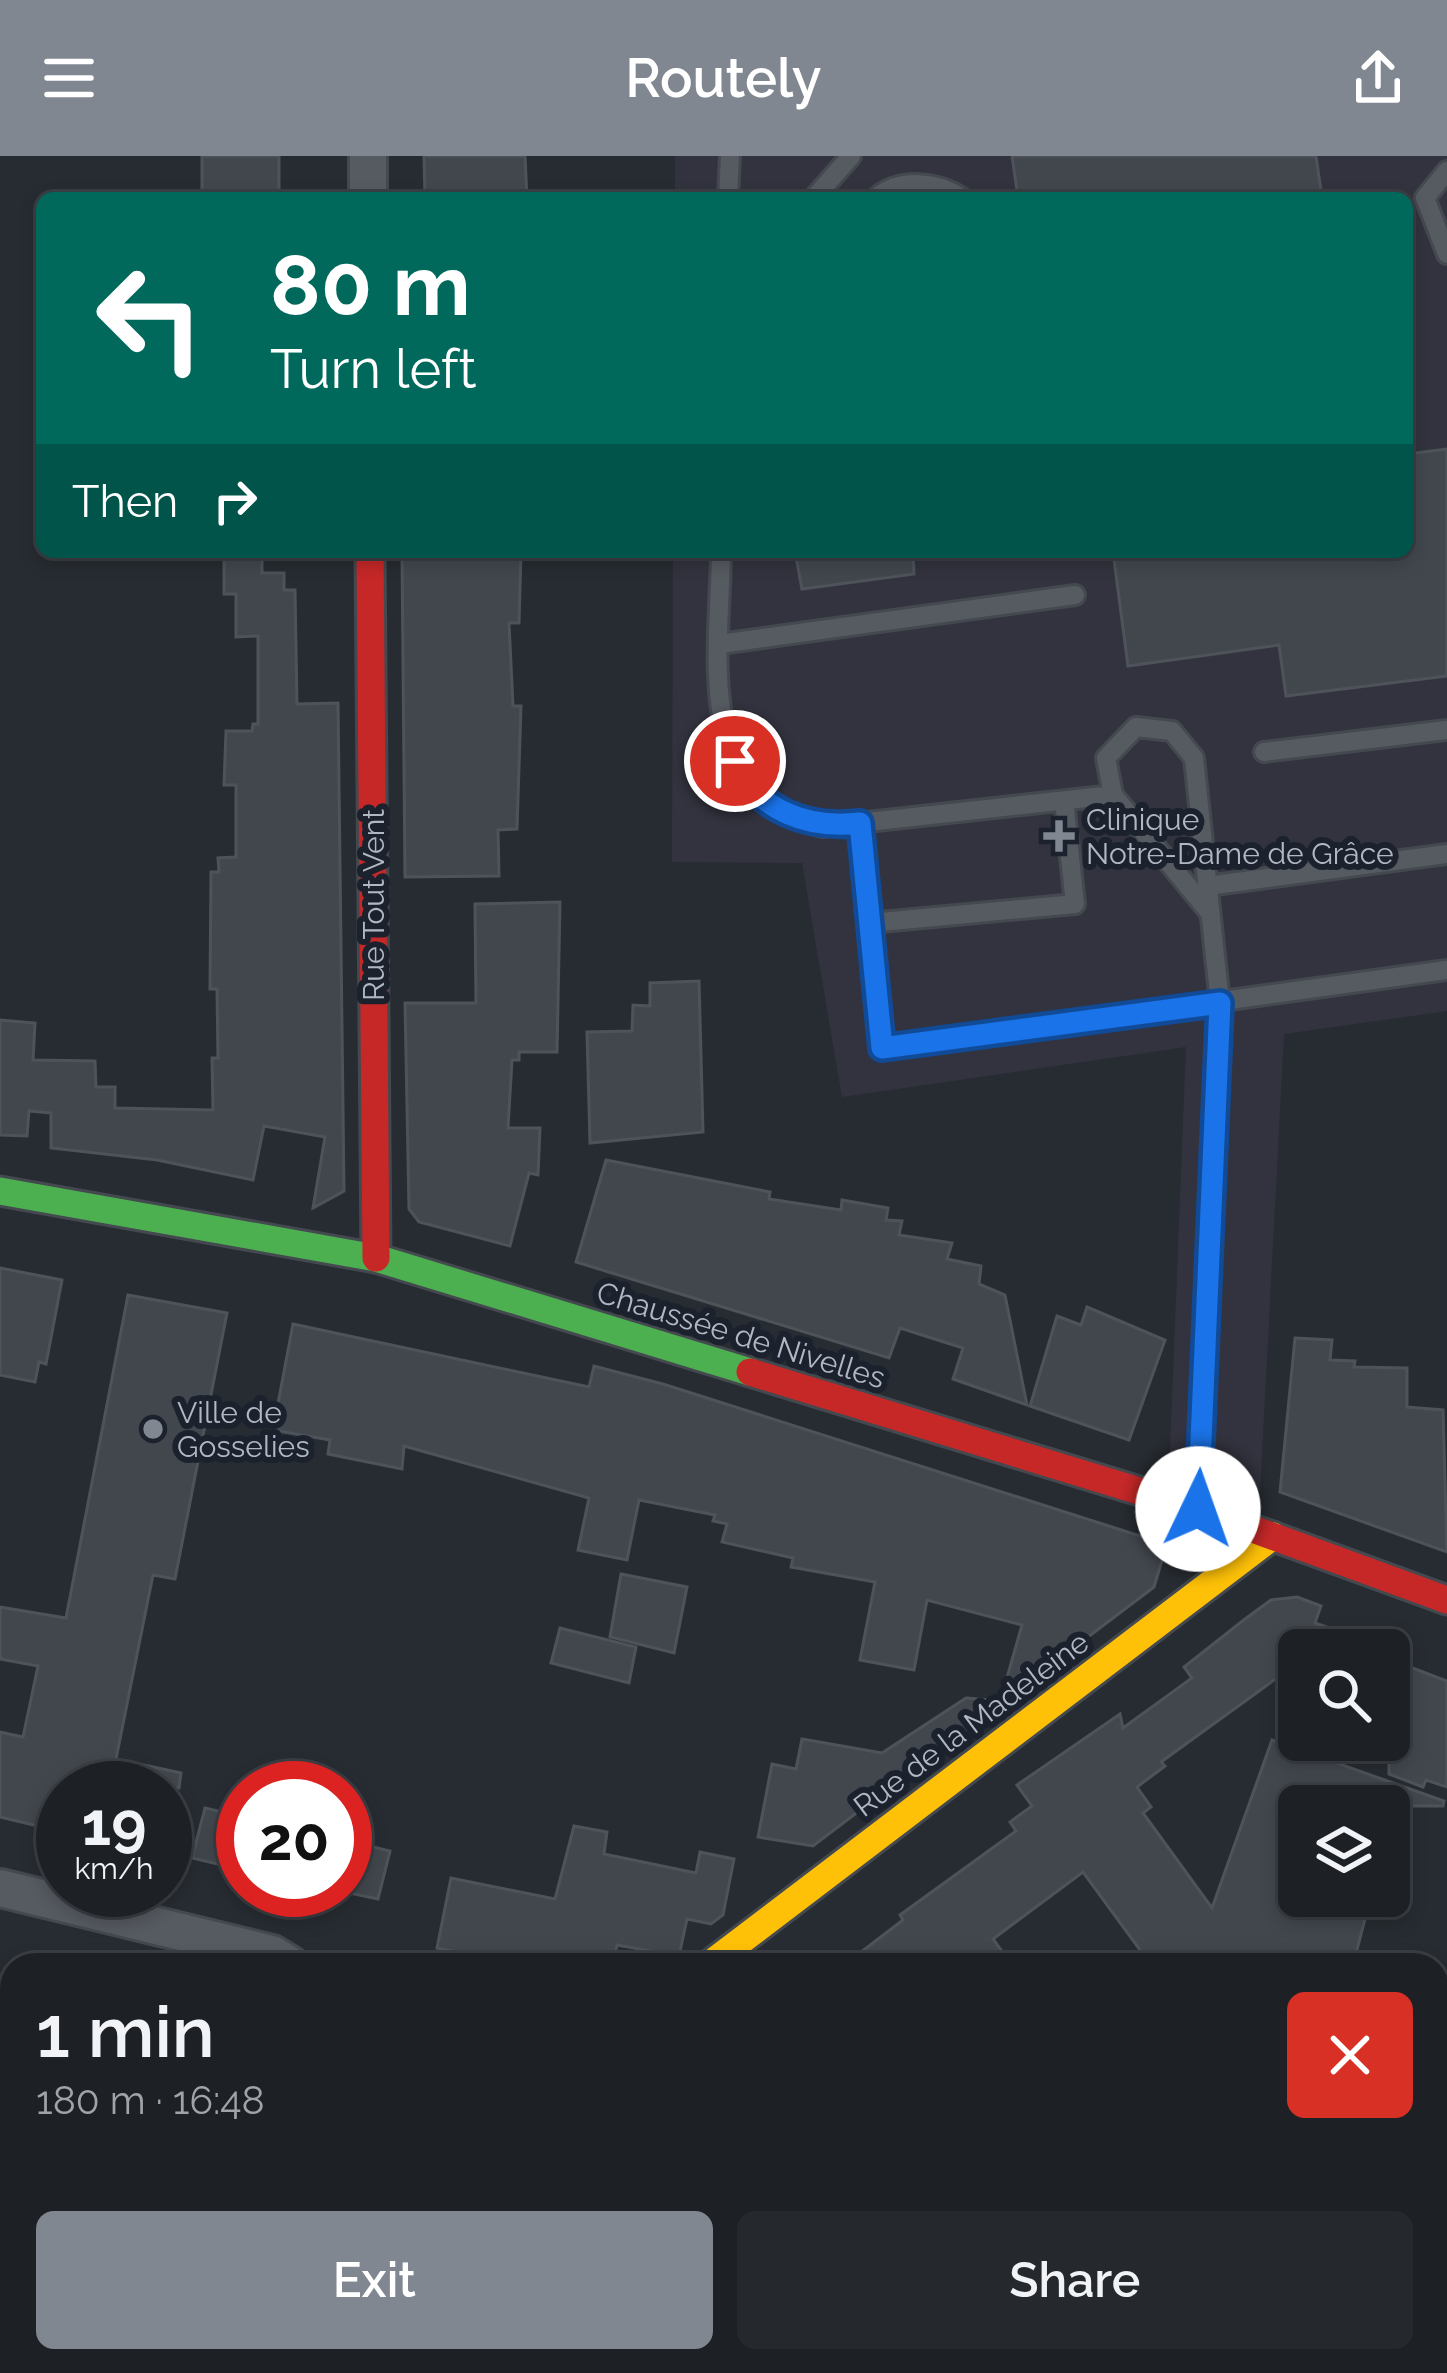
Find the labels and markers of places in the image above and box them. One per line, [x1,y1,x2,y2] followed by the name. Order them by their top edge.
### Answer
[684,710,786,812] pin
[1086,802,1394,871] place label: Clinique Notre-Dame de Grâce
[1043,820,1075,852] marker: Clinique Notre-Dame de Grâce
[177,1395,310,1464] place label: Ville de Gosselies
[140,1416,166,1442] marker: Ville de Gosselies

